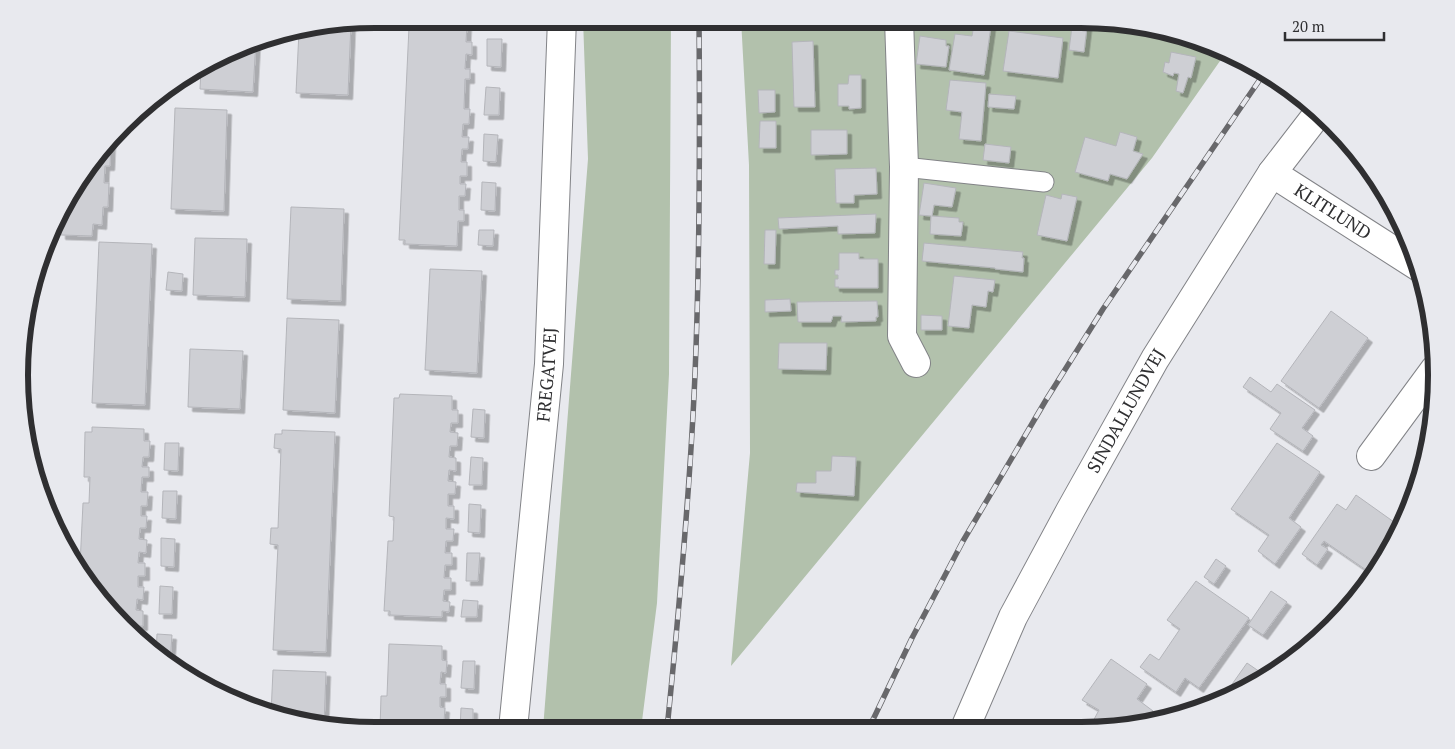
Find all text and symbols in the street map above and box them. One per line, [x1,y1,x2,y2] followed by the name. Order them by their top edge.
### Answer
[1285,10,1384,42] scale bar
[1292,16,1325,36] text: 20 m
[1290,177,1376,244] street label: KLITLUND
[530,327,561,423] street label: FREGATVEJ
[1081,343,1170,477] street label: SINDALLUNDVEJ

